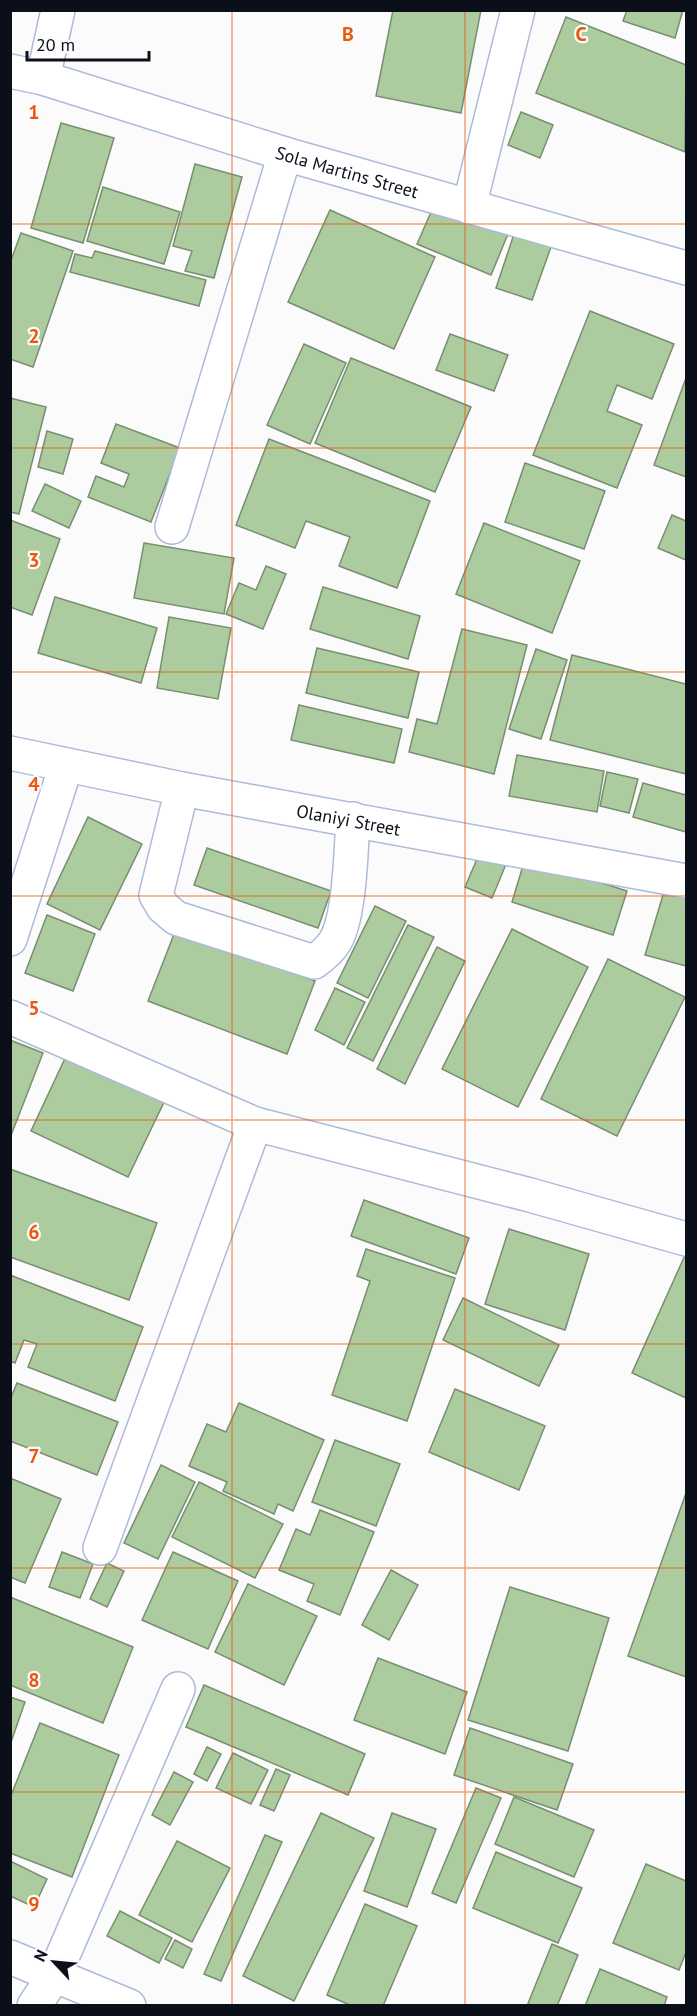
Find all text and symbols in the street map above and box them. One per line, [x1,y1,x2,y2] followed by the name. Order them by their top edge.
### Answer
[342,21,354,47] text: B
[575,21,587,47] text: C
[27,24,148,62] scale bar
[36,33,75,56] text: 20 m
[28,99,40,125] text: 1
[273,140,421,203] street label: Sola Martins Street
[28,323,40,349] text: 2
[28,547,40,573] text: 3
[28,771,40,797] text: 4
[295,799,402,840] street label: Olaniyi Street
[28,995,40,1021] text: 5
[28,1219,40,1245] text: 6
[28,1443,40,1469] text: 7
[28,1667,40,1693] text: 8
[28,1891,40,1917] text: 9
[24,1932,84,1992] north arrow
[29,1946,52,1965] text: N

